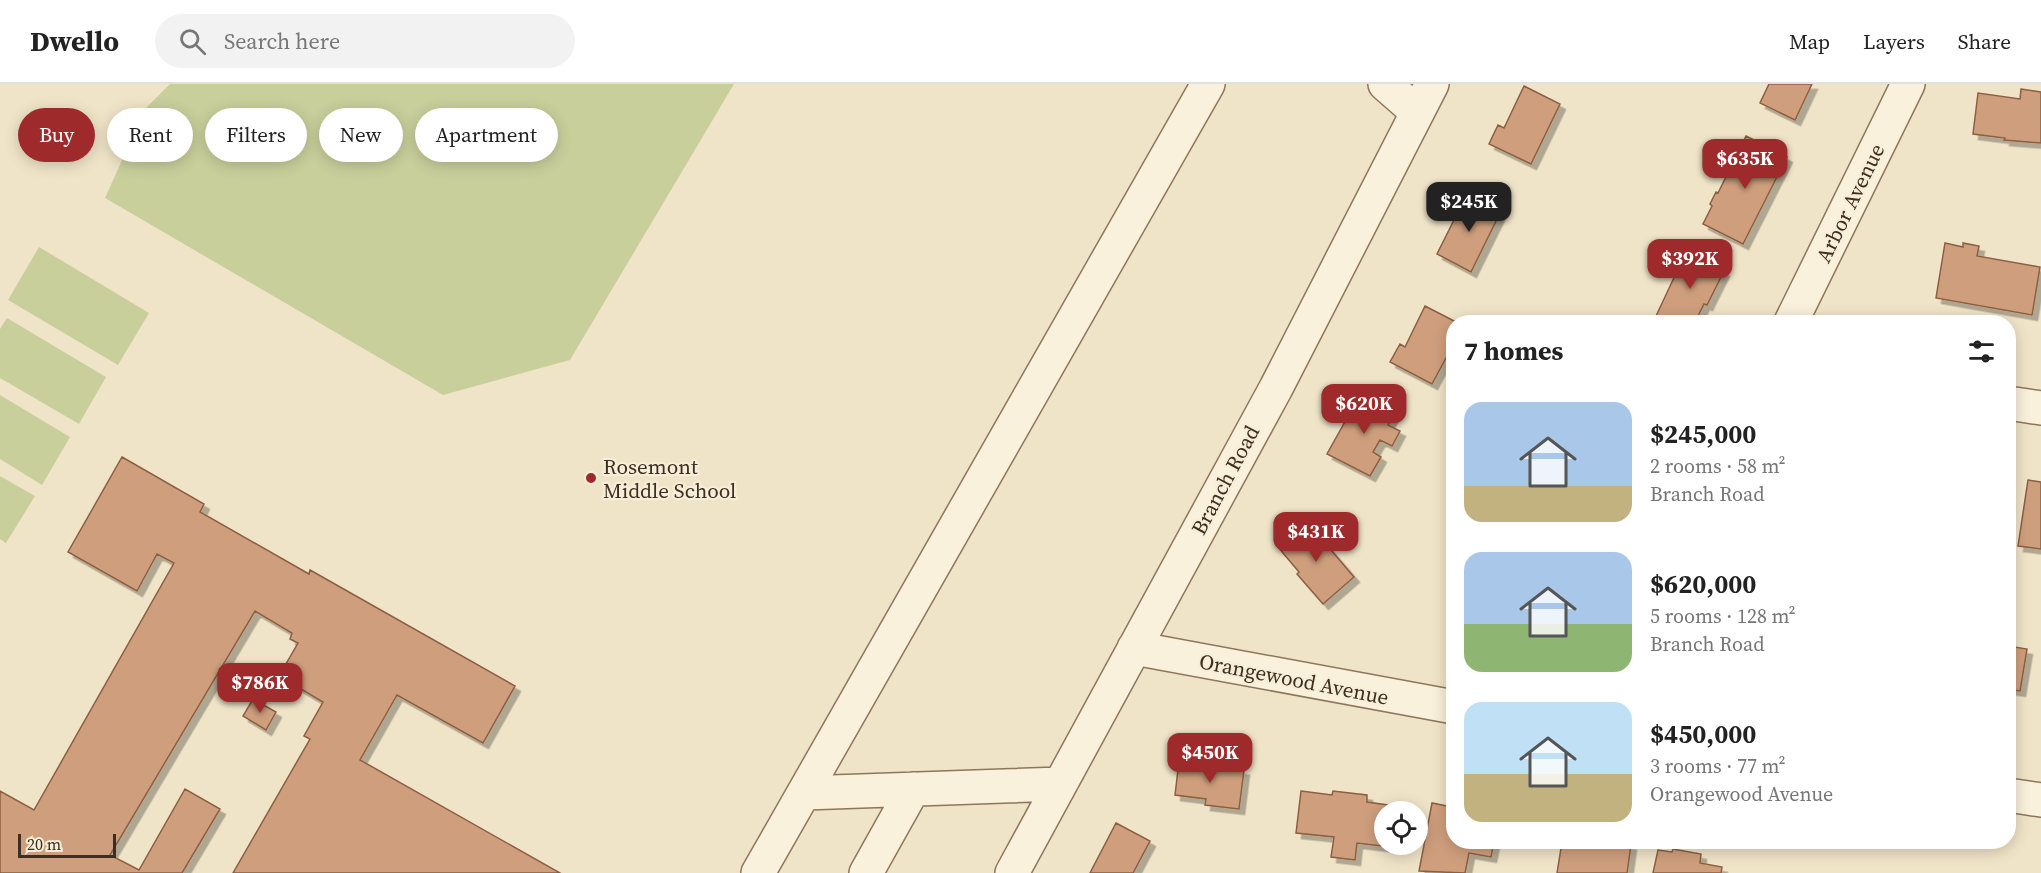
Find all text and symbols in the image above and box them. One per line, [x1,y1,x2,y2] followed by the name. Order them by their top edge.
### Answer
[155,14,575,68] search box
[30,22,119,60] text: Dwello
[176,25,209,58] icon: search
[224,26,340,56] text: Search here
[1789,27,1830,56] text: Map
[1863,27,1925,56] text: Layers
[1958,27,2011,56] text: Share
[18,108,95,162] chip: Buy
[107,108,193,162] chip: Rent
[205,108,307,162] chip: Filters
[319,108,403,162] chip: New
[415,108,558,162] chip: Apartment
[1703,139,1787,190] pin: $635K
[1809,139,1891,267] street label: Arbor Avenue
[1716,144,1774,172] text: $635K
[1427,182,1511,233] pin: $245K
[1440,187,1498,215] text: $245K
[1648,239,1732,290] pin: $392K
[1661,244,1719,272] text: $392K
[1464,333,1563,369] text: 7 homes
[1965,335,1998,368] icon: filters
[1322,384,1406,435] pin: $620K
[1335,389,1393,417] text: $620K
[1650,416,1756,452] text: $245,000
[1184,420,1266,540] street label: Branch Road
[1512,426,1584,498] icon: home
[603,452,736,505] place label: Rosemont Middle School
[1650,452,1786,480] text: 2 rooms · 58 m²
[584,471,598,485] marker: Rosemont Middle School
[1650,480,1765,508] text: Branch Road
[1274,512,1358,563] pin: $431K
[1287,517,1345,545] text: $431K
[1650,566,1756,602] text: $620,000
[1512,576,1584,648] icon: home
[1650,602,1796,630] text: 5 rooms · 128 m²
[1650,630,1765,658] text: Branch Road
[1197,646,1391,712] street label: Orangewood Avenue
[218,663,302,714] pin: $786K
[231,668,289,696] text: $786K
[1650,716,1756,752] text: $450,000
[1512,726,1584,798] icon: home
[1168,733,1252,784] pin: $450K
[1181,738,1239,766] text: $450K
[1650,752,1786,780] text: 3 rooms · 77 m²
[1650,780,1833,808] text: Orangewood Avenue
[1374,801,1428,855] map controls
[1374,801,1428,855] button: locate
[18,831,116,858] scale bar
[27,833,61,855] text: 20 m

